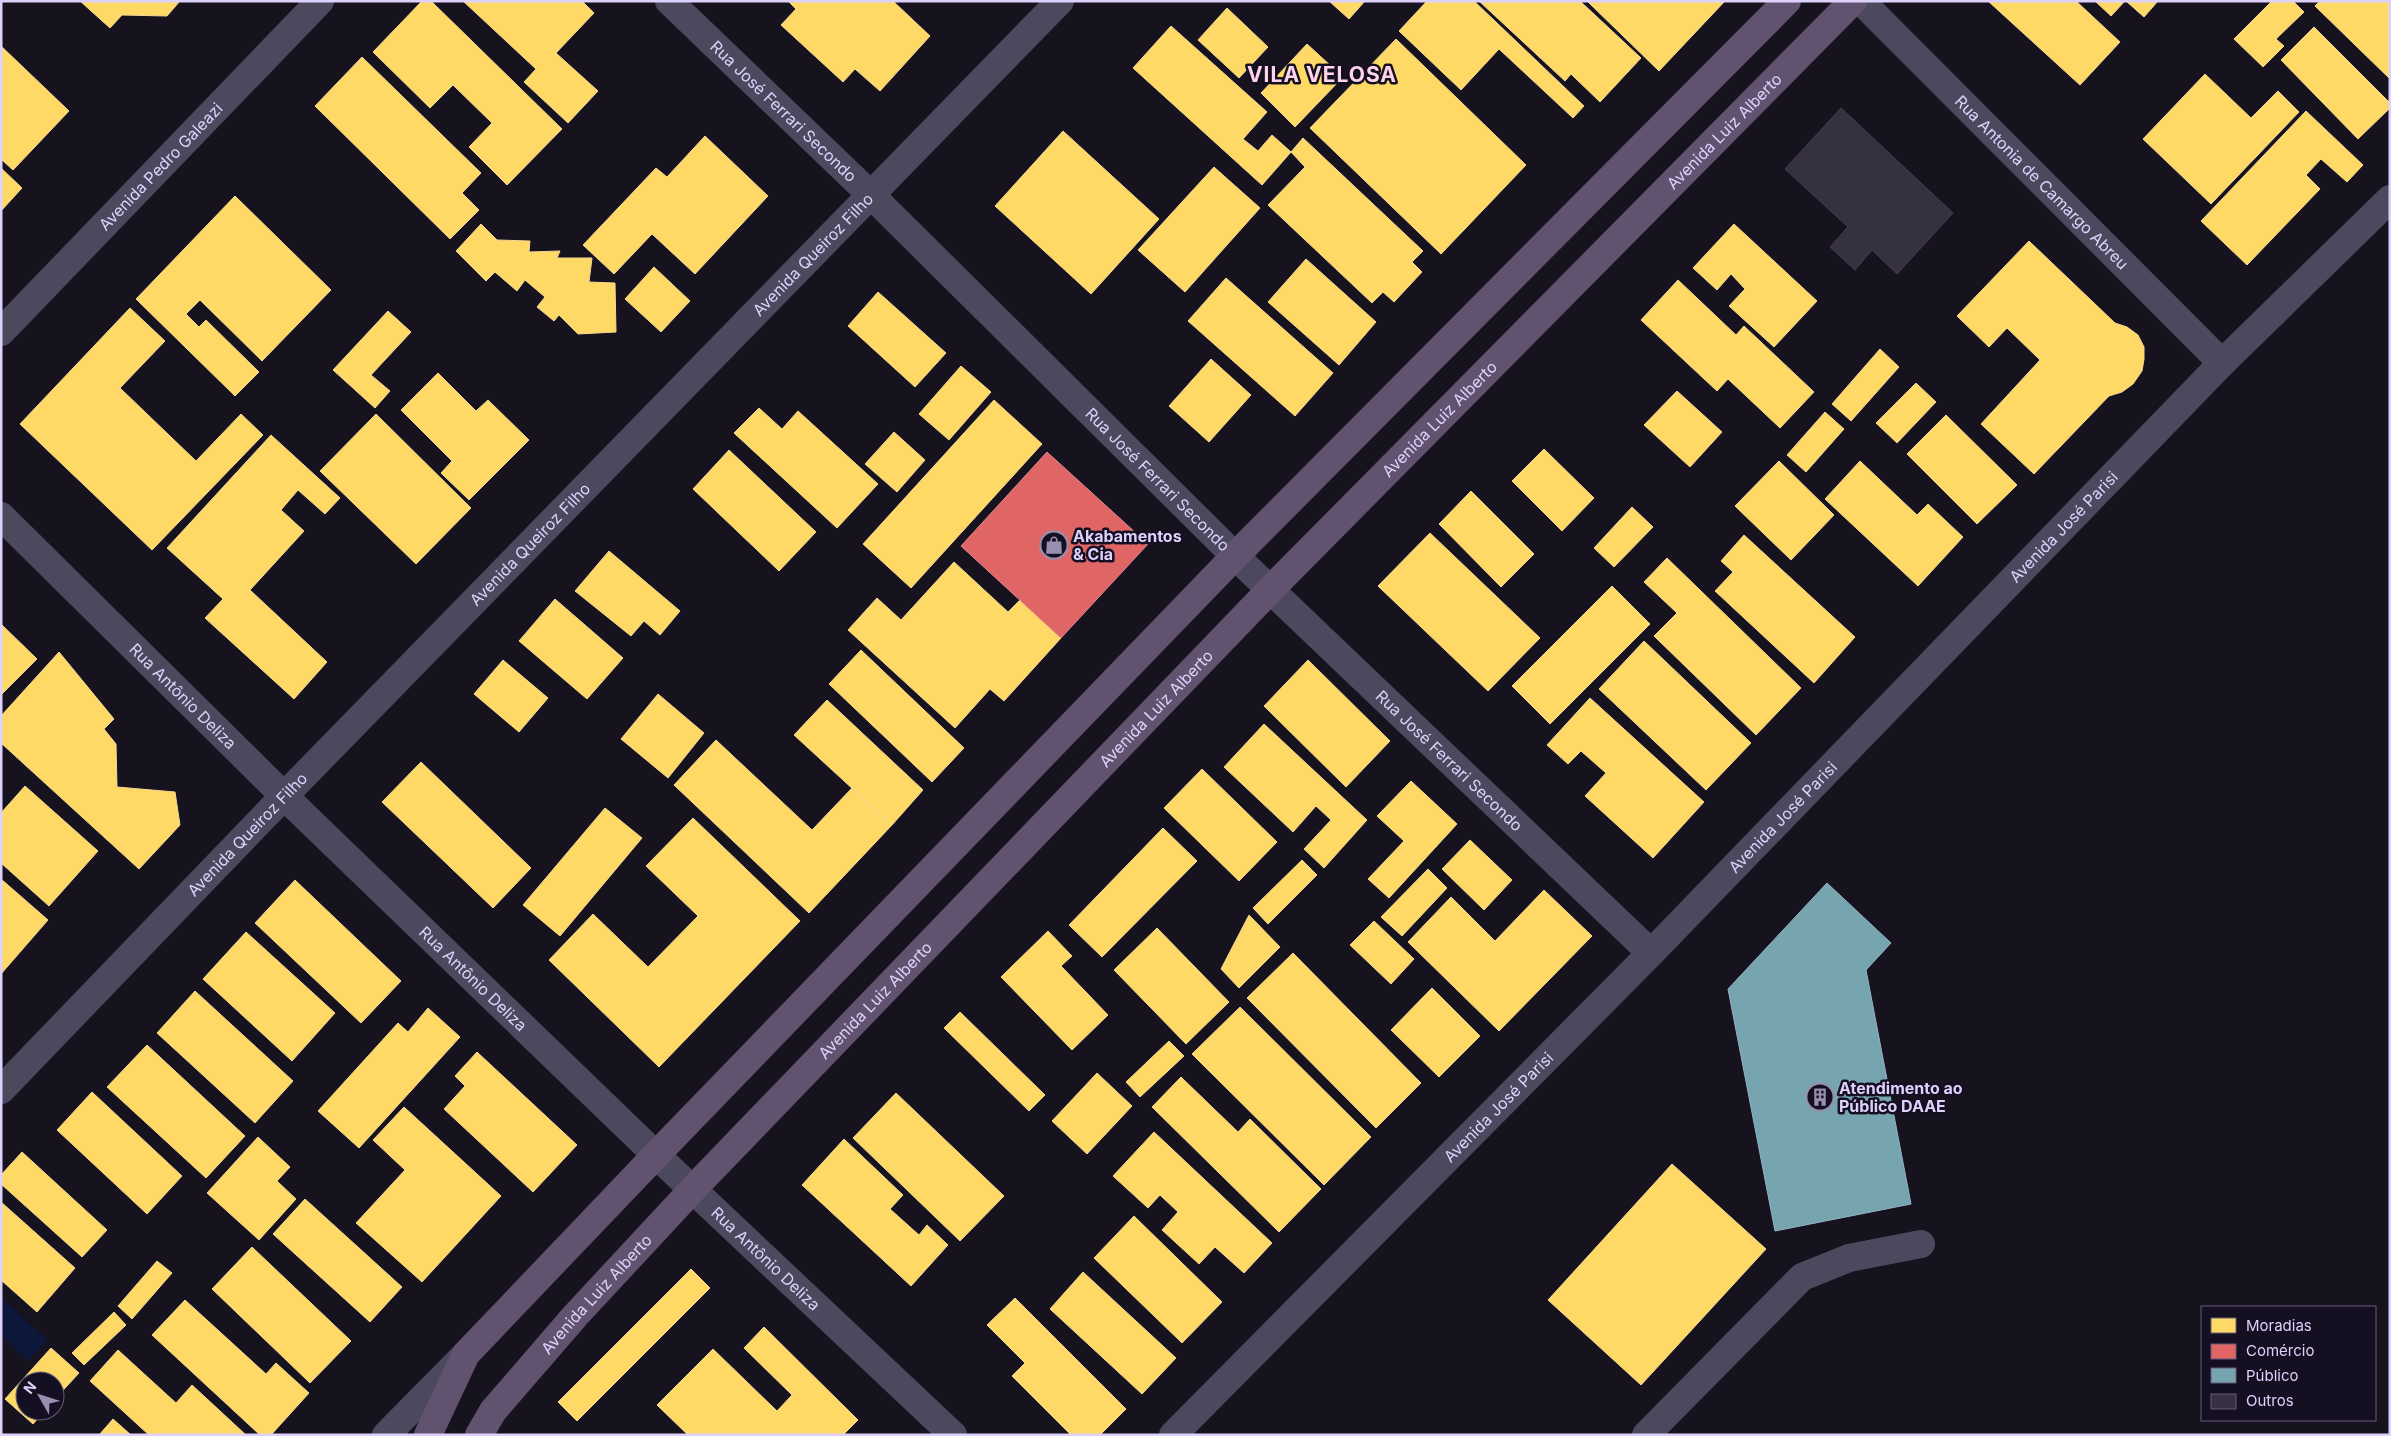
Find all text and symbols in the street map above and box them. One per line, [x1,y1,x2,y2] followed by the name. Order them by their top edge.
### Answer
[706,36,861,186] street label: Rua José Ferrari Secondo
[1247,62,1397,87] district label: VILA VELOSA
[1662,69,1786,193] street label: Avenida Luiz Alberto
[1951,91,2133,273] street label: Rua Antonia de Camargo Abreu
[95,98,227,234] street label: Avenida Pedro Galeazi
[748,189,877,320] street label: Avenida Queiroz Filho
[1378,357,1501,481] street label: Avenida Luiz Alberto
[1081,403,1234,555] street label: Rua José Ferrari Secondo
[2005,467,2122,587] street label: Avenida José Parisi
[465,478,594,610] street label: Avenida Queiroz Filho
[1073,526,1182,564] place label: Akabamentos & Cia
[1039,530,1069,560] shop icon: Akabamentos & Cia
[125,639,241,753] street label: Rua Antônio Deliza
[1095,646,1217,771] street label: Avenida Luiz Alberto
[1372,686,1527,835] street label: Rua José Ferrari Secondo
[1724,757,1841,877] street label: Avenida José Parisi
[183,768,311,900] street label: Avenida Queiroz Filho
[415,922,531,1035] street label: Rua Antônio Deliza
[814,937,936,1063] street label: Avenida Luiz Alberto
[1439,1048,1557,1166] street label: Avenida José Parisi
[1839,1078,1963,1116] place label: Atendimento ao Público DAAE
[1805,1082,1835,1112] building icon: Atendimento ao Público DAAE
[707,1202,824,1315] street label: Rua Antônio Deliza
[537,1230,656,1358] street label: Avenida Luiz Alberto
[2201,1306,2376,1421] legend
[2246,1316,2312,1335] text: Moradias
[2246,1341,2314,1360] text: Comércio
[2246,1366,2298,1385] text: Público
[15,1371,65,1421] north arrow
[20,1378,39,1397] text: N
[2246,1391,2294,1410] text: Outros

